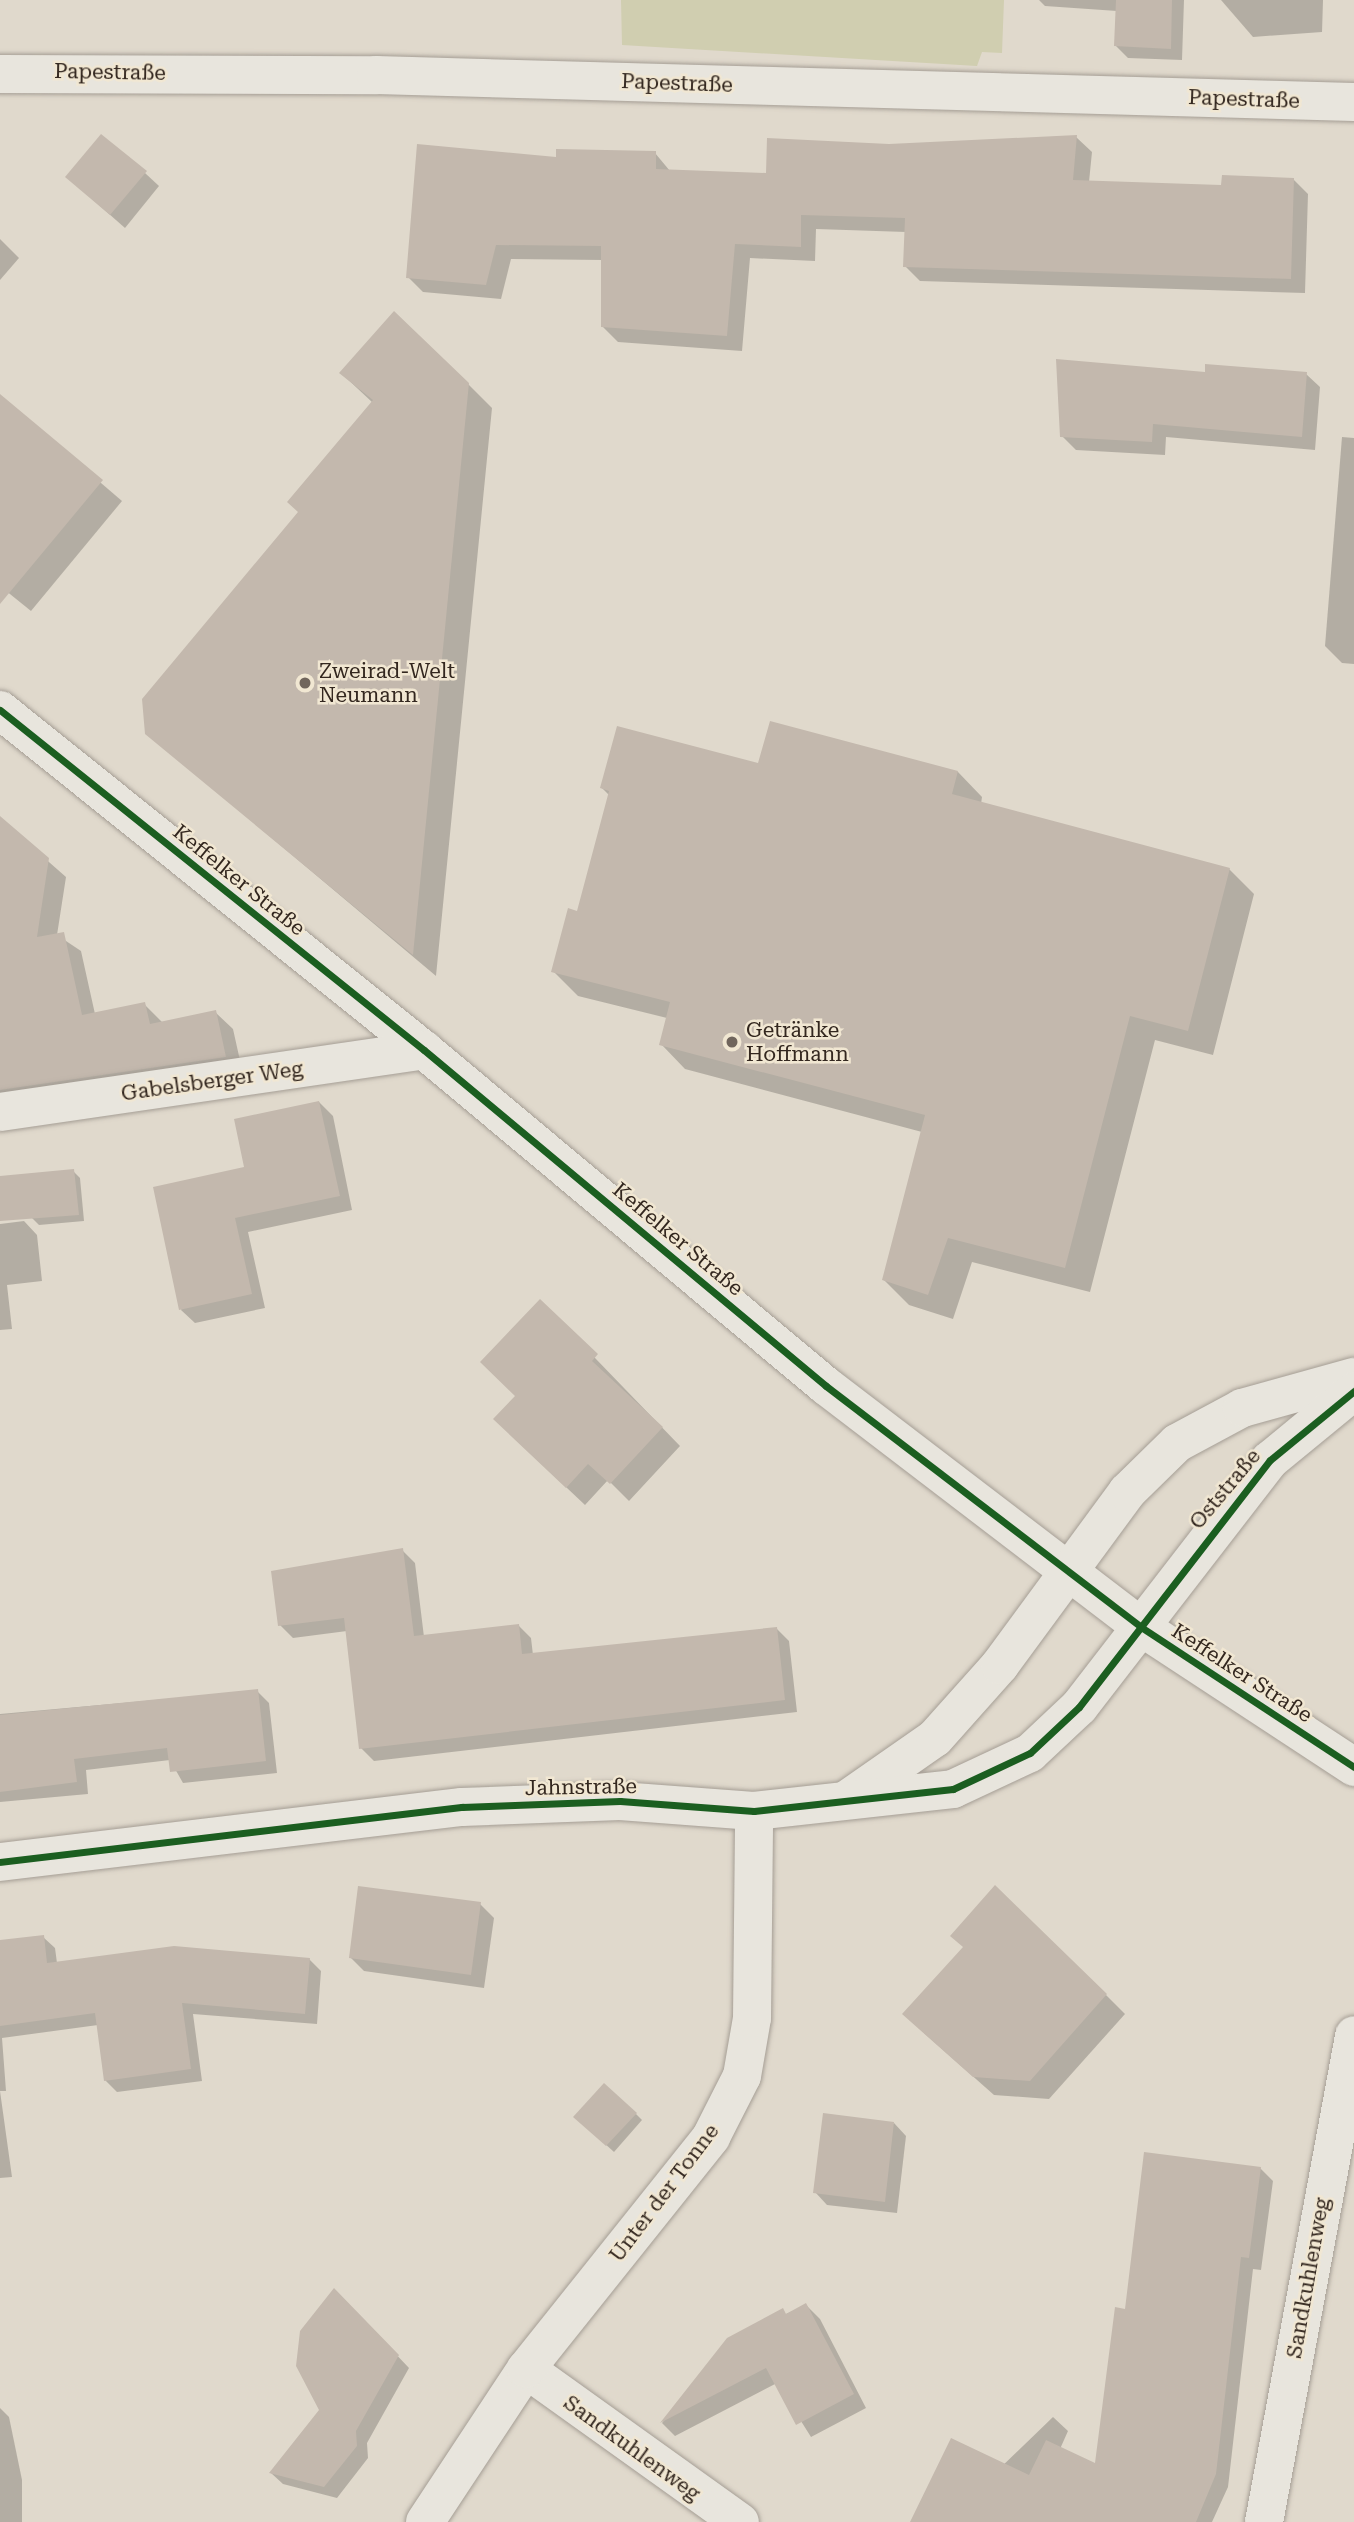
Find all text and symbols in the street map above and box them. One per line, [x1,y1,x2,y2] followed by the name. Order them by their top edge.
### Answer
[54,58,166,86] street label: Papestraße
[621,68,733,98] street label: Papestraße
[1188,84,1300,114] street label: Papestraße
[319,658,455,708] place label: Zweirad-Welt Neumann
[297,675,313,691] marker: Zweirad-Welt Neumann
[168,819,310,941] street label: Keffelker Straße
[746,1017,849,1067] place label: Getränke Hoffmann
[724,1034,740,1050] marker: Getränke Hoffmann
[119,1056,305,1106] street label: Gabelsberger Weg
[608,1177,748,1301] street label: Keffelker Straße
[1184,1444,1266,1534] street label: Oststraße
[1167,1618,1317,1728] street label: Keffelker Straße
[525,1773,637,1801] street label: Jahnstraße
[604,2119,724,2267] street label: Unter der Tonne
[1281,2196,1335,2360] street label: Sandkuhlenweg
[559,2390,705,2506] street label: Sandkuhlenweg

